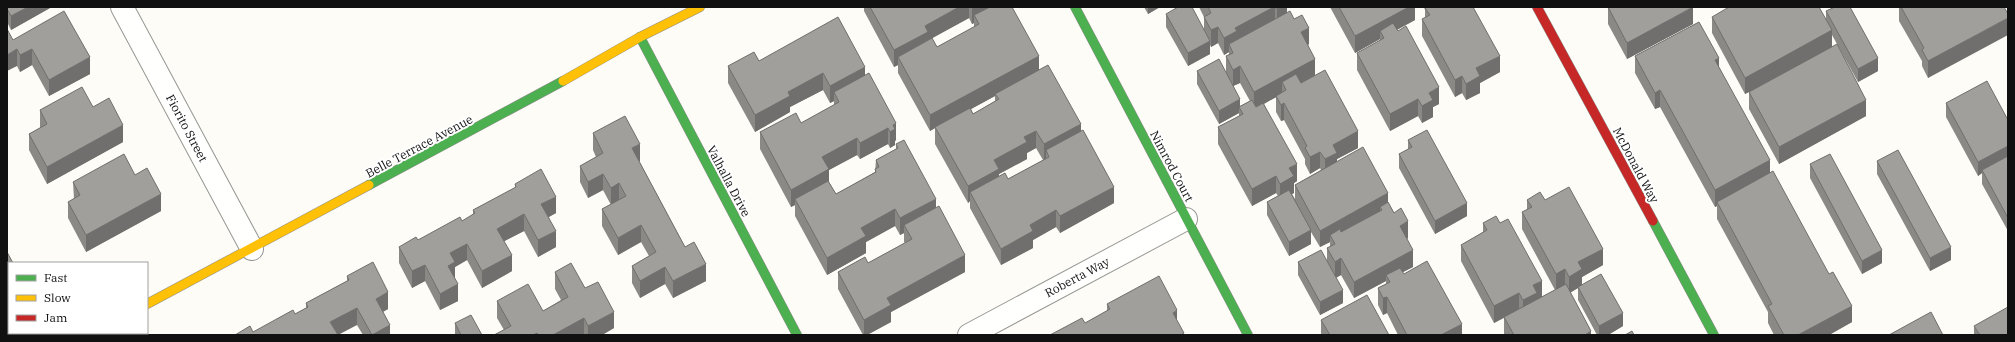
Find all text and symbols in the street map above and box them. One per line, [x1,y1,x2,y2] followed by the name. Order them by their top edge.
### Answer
[163,92,211,164] street label: Fiorito Street
[363,111,475,181] street label: Belle Terrace Avenue
[1610,125,1663,206] street label: McDonald Way
[1147,128,1197,204] street label: Nimrod Court
[704,143,754,219] street label: Valhalla Drive
[1042,253,1112,300] street label: Roberta Way
[8,262,148,334] legend
[44,270,68,285] text: Fast
[44,290,71,305] text: Slow
[44,310,68,325] text: Jam

